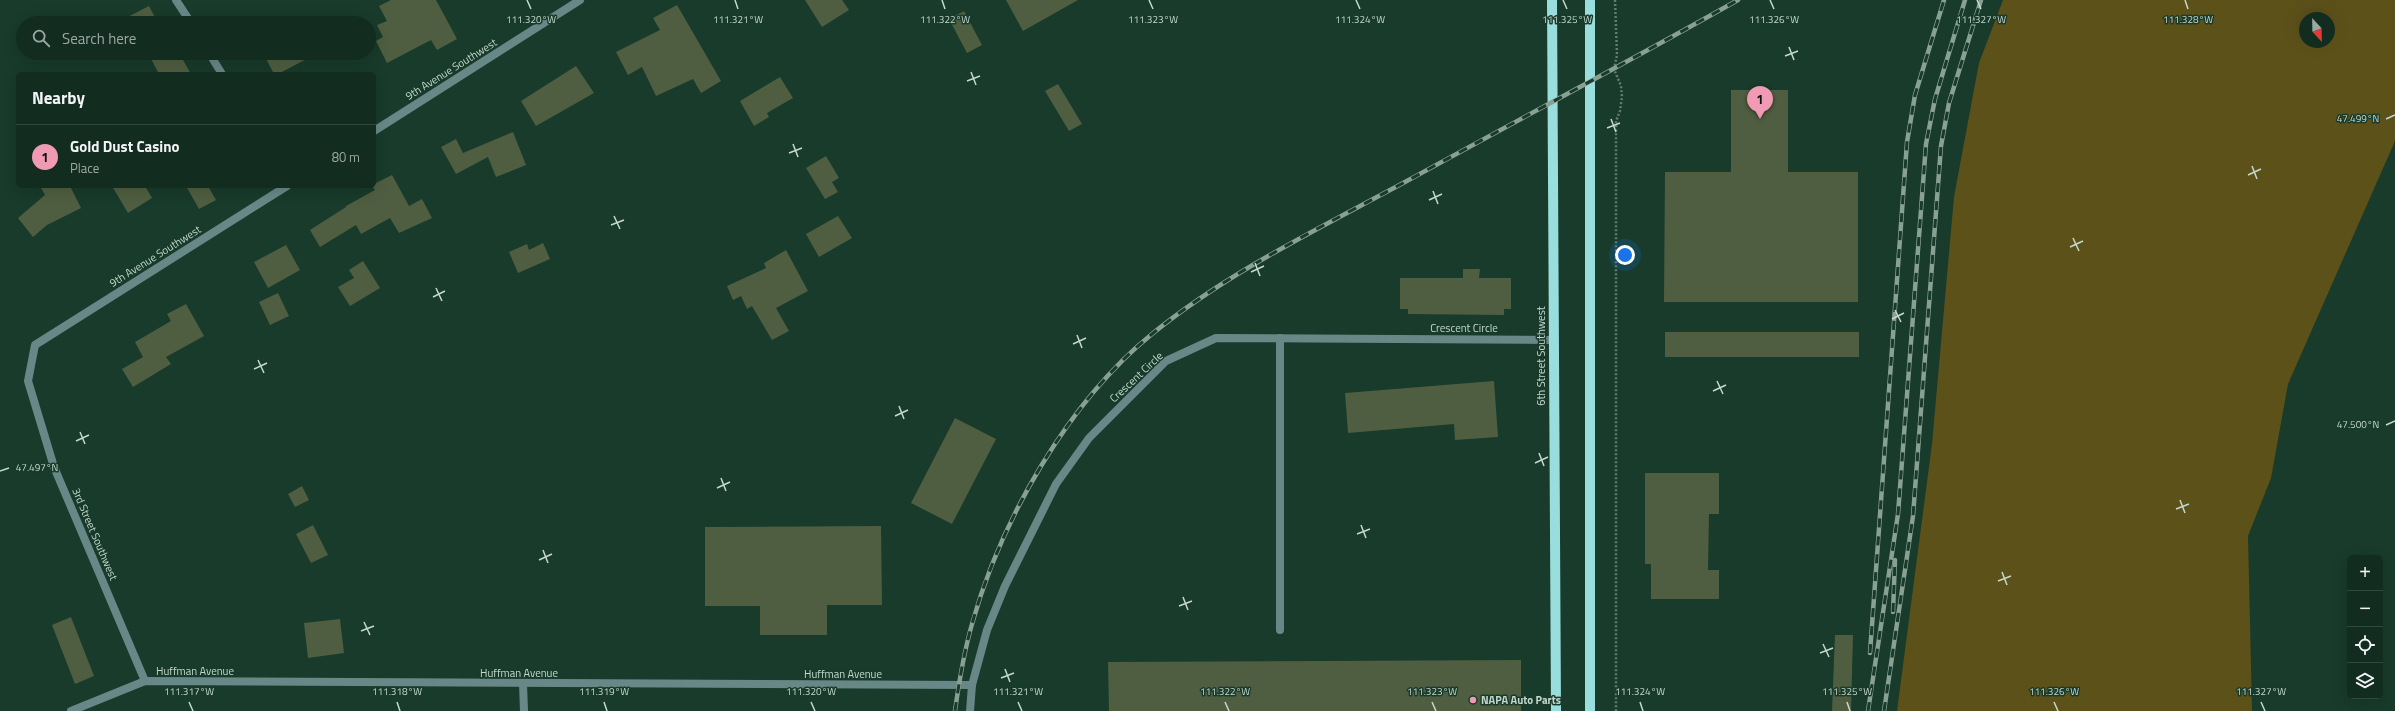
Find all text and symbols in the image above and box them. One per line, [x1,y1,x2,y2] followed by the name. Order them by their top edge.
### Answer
[506,12,556,27] text: 111.320°W
[713,12,763,27] text: 111.321°W
[920,12,970,27] text: 111.322°W
[1128,12,1178,27] text: 111.323°W
[1335,12,1385,27] text: 111.324°W
[1542,12,1592,27] text: 111.325°W
[1749,12,1799,27] text: 111.326°W
[1956,12,2006,27] text: 111.327°W
[2163,12,2213,27] text: 111.328°W
[2299,12,2335,48] north arrow
[16,16,376,60] search box
[30,27,52,49] icon: search
[62,27,136,50] text: Search here
[402,34,500,104] street label: 9th Avenue Southwest
[32,85,85,111] text: Nearby
[1747,86,1773,119] pin: 1
[2337,111,2379,126] text: 47.499°N
[70,135,179,158] text: Gold Dust Casino
[41,147,49,167] text: 1
[332,147,360,167] text: 80 m
[70,158,99,178] text: Place
[106,221,204,291] street label: 9th Avenue Southwest
[1615,245,1635,265] your location
[1533,306,1549,406] street label: 6th Street Southwest
[1430,320,1498,336] street label: Crescent Circle
[1106,348,1167,406] street label: Crescent Circle
[2337,417,2379,432] text: 47.500°N
[16,460,58,475] text: 47.497°N
[68,485,122,583] street label: 3rd Street Southwest
[2347,555,2383,699] map controls
[2347,555,2383,591] button: +
[2347,591,2383,627] button: −
[2347,627,2383,663] button: locate
[156,663,234,679] street label: Huffman Avenue
[2347,663,2383,699] button: layers
[480,665,558,681] street label: Huffman Avenue
[804,666,882,682] street label: Huffman Avenue
[164,684,214,699] text: 111.317°W
[372,684,422,699] text: 111.318°W
[579,684,629,699] text: 111.319°W
[786,684,836,699] text: 111.320°W
[993,684,1043,699] text: 111.321°W
[1200,684,1250,699] text: 111.322°W
[1407,684,1457,699] text: 111.323°W
[1615,684,1665,699] text: 111.324°W
[1822,684,1872,699] text: 111.325°W
[2029,684,2079,699] text: 111.326°W
[2236,684,2286,699] text: 111.327°W
[1481,692,1561,708] place label: NAPA Auto Parts
[1468,695,1478,705] marker: NAPA Auto Parts

